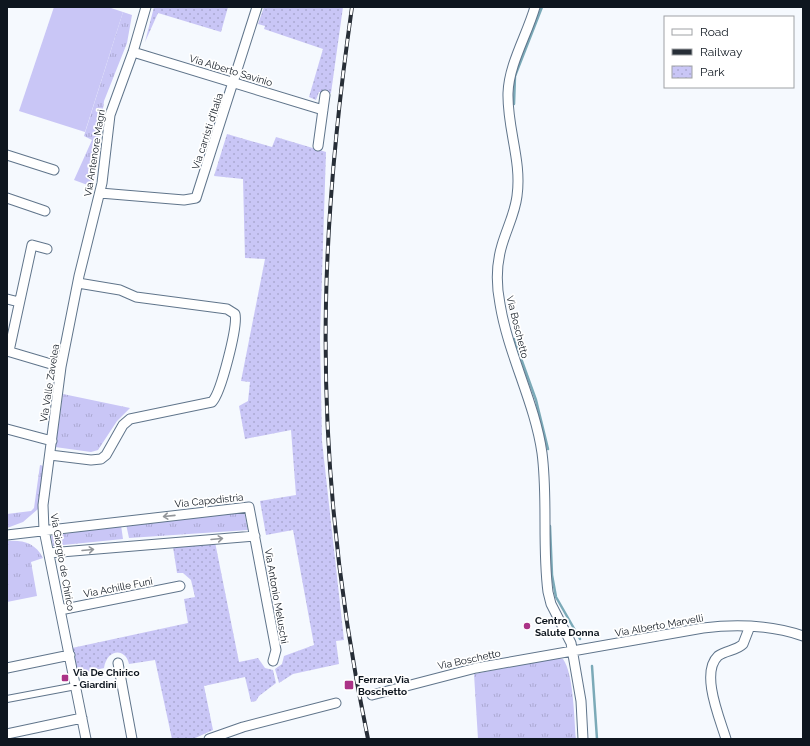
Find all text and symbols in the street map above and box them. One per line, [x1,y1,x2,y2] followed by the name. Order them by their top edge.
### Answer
[664,16,794,88] legend
[700,25,729,39] text: Road
[700,45,743,59] text: Railway
[188,53,274,88] street label: Via Alberto Savinio
[700,65,725,79] text: Park
[190,92,225,171] street label: Via carristi d'Italia
[82,109,107,197] street label: Via Antenore Magri
[504,295,531,360] street label: Via Boschetto
[38,343,61,423] street label: Via Valle Zavelea
[174,491,244,510] street label: Via Capodistria
[48,512,77,612] street label: Via Giorgio de Chirico
[163,512,176,520] one-way arrow
[210,535,223,543] one-way arrow
[81,546,94,553] one-way arrow
[263,548,290,645] street label: Via Antonio Meluschi
[83,575,154,600] street label: Via Achille Funi
[614,612,704,639] street label: Via Alberto Marvelli
[535,615,600,638] place label: Centro Salute Donna
[522,621,532,631] marker: Centro Salute Donna
[437,647,502,672] street label: Via Boschetto
[73,667,140,690] place label: Via De Chirico - Giardini
[60,673,70,683] marker: Via De Chirico - Giardini
[358,674,410,697] place label: Ferrara Via Boschetto
[343,679,355,691] marker: Ferrara Via Boschetto

